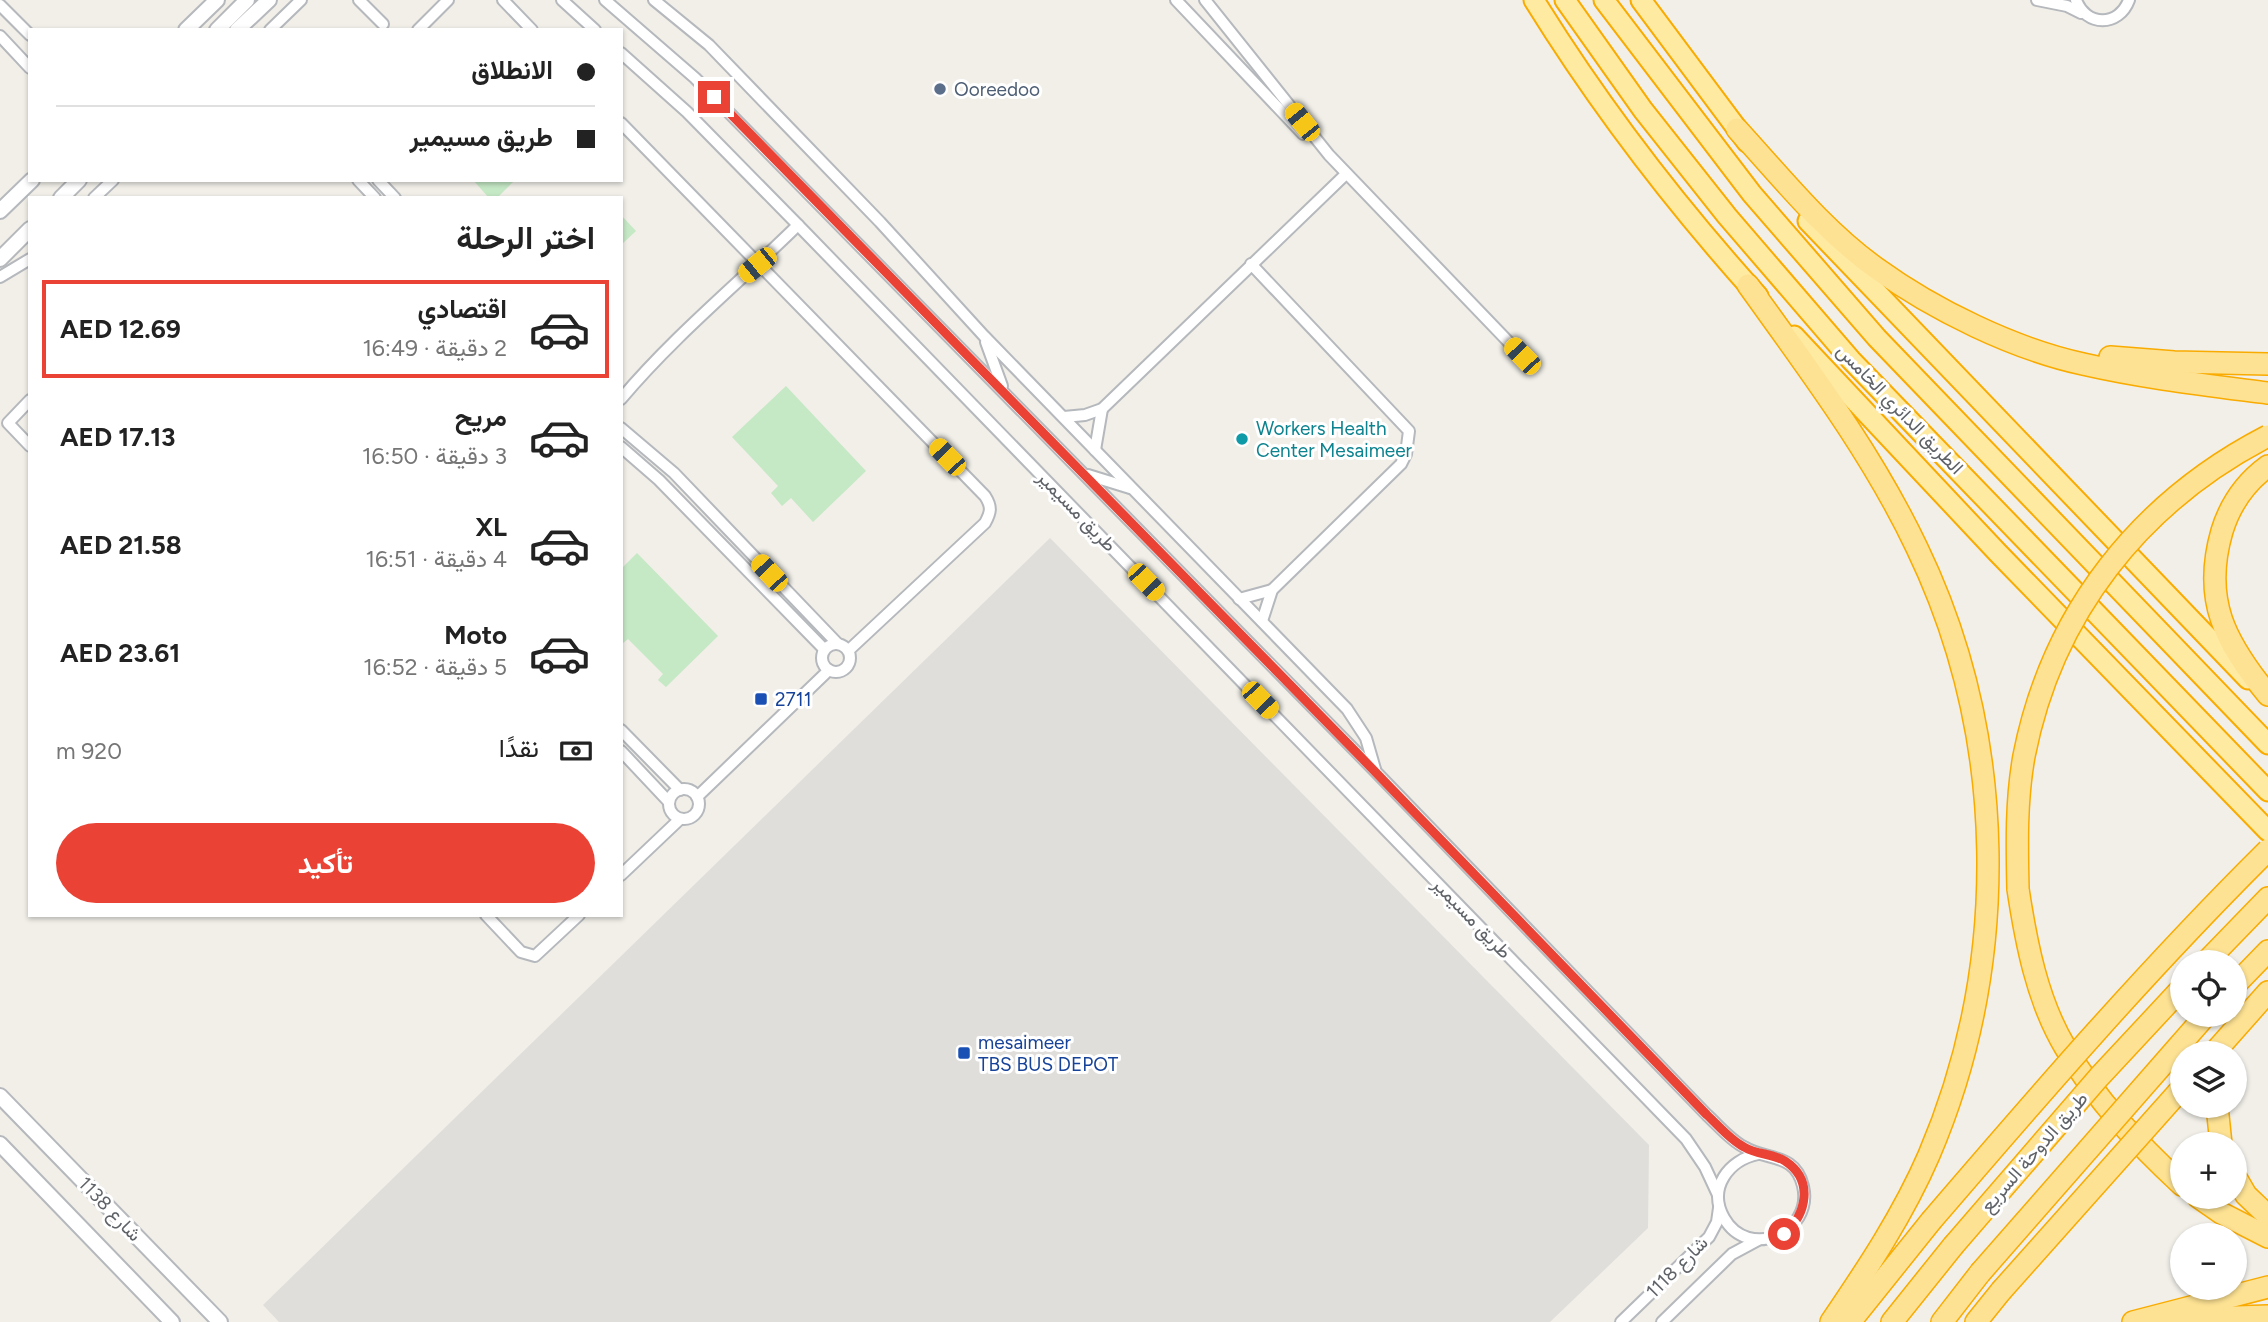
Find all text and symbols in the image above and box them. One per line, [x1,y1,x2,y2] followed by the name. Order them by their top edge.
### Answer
[471,54,553,86] text: الانطلاق
[954,78,1040,101] place label: Ooreedoo
[698,81,730,113] route end
[932,81,948,97] marker: Ooreedoo
[1281,99,1324,145] car
[410,121,553,153] text: طريق مسيمير
[456,219,595,257] text: اختر الرحلة
[735,244,780,286] car
[418,293,507,325] text: اقتصادي
[528,298,591,361] icon: car
[60,313,181,345] text: AED 12.69
[362,334,507,362] text: 2 دقيقة · 16:49
[1500,334,1545,378] car
[1829,339,1968,482] street label: الطريق الدائري الخامس
[455,401,507,433] text: مريح
[528,406,591,469] icon: car
[1256,417,1413,462] place label: Workers Health Center Mesaimeer
[60,421,176,453] text: AED 17.13
[1234,431,1250,447] marker: Workers Health Center Mesaimeer
[925,435,970,479] car
[362,442,507,470] text: 3 دقيقة · 16:50
[1032,465,1121,556] street label: طريق مسيمير
[475,511,507,543] text: XL
[528,514,591,577] icon: car
[60,529,182,561] text: AED 21.58
[366,545,507,573] text: 4 دقيقة · 16:51
[747,550,792,596] car
[1124,560,1169,604] car
[444,619,507,651] text: Moto
[528,622,591,685] icon: car
[60,637,180,669] text: AED 23.61
[363,653,507,681] text: 5 دقيقة · 16:52
[1238,678,1283,722] car
[775,688,812,711] place label: 2711
[753,691,769,707] marker: 2711
[499,732,539,764] text: نقدًا
[557,732,595,770] icon: cash
[56,737,122,765] text: 920 m
[56,823,595,903] button: تأكيد
[1427,872,1516,963] street label: طريق مسيمير
[2170,950,2247,1300] map controls
[2170,950,2247,1027] button: locate
[978,1031,1119,1076] place label: mesaimeer TBS BUS DEPOT
[2170,1041,2247,1118] button: layers
[956,1045,972,1061] marker: mesaimeer TBS BUS DEPOT
[1975,1087,2094,1218] street label: طريق الدوحة السريع
[2170,1132,2247,1209] button: +
[73,1172,146,1247] street label: شارع 1138
[1768,1218,1800,1250] route start
[2170,1223,2247,1300] button: −
[1641,1231,1713,1303] street label: شارع 1118

